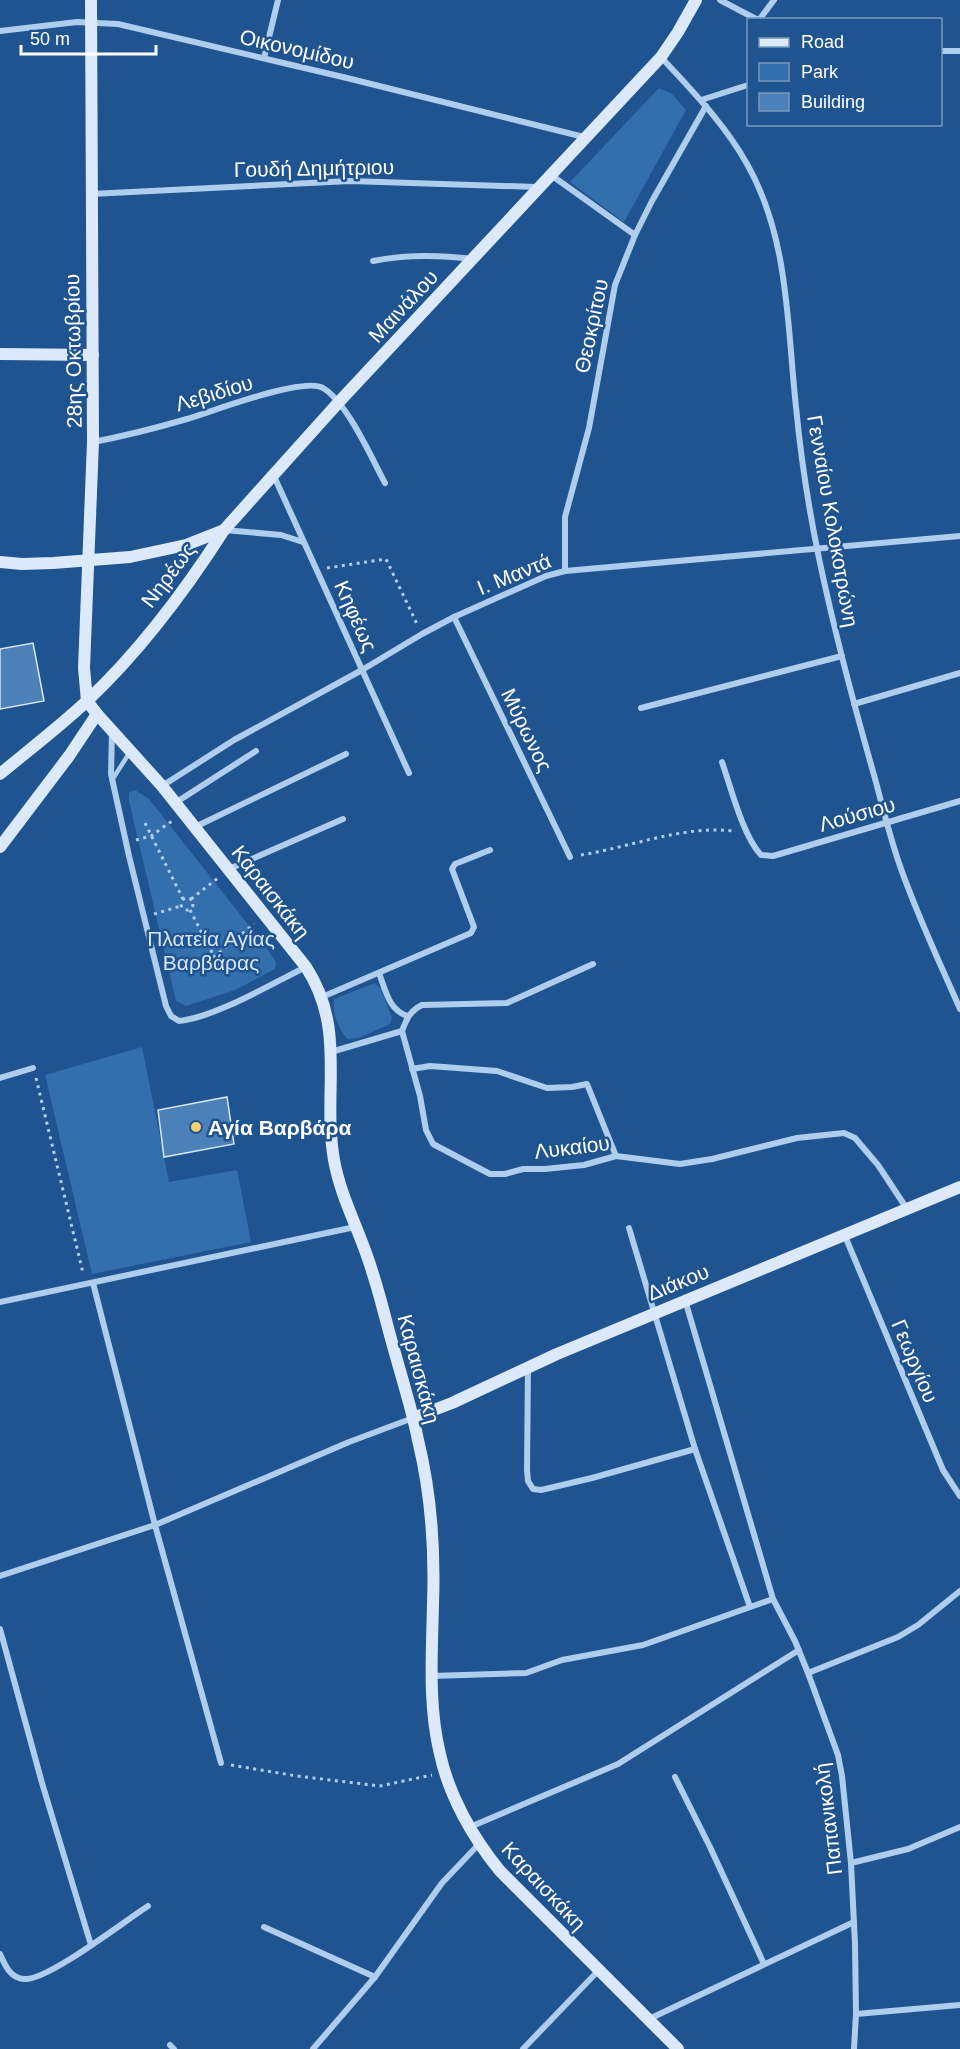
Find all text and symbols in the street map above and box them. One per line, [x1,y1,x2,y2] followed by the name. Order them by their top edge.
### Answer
[21,18,156,56] scale bar
[747,18,942,126] legend
[238,25,356,73] street label: Οικονομίδου
[30,29,70,49] text: 50 m
[801,32,844,52] text: Road
[801,62,839,82] text: Park
[801,92,865,112] text: Building
[234,155,394,181] street label: Γουδή Δημήτριου
[364,265,442,347] street label: Μαινάλου
[60,274,86,428] street label: 28ης Οκτωβρίου
[570,277,612,375] street label: Θεοκρίτου
[173,370,255,416] street label: Λεβιδίου
[803,413,863,629] street label: Γενναίου Κολοκοτρώνη
[136,538,200,612] street label: Νηρέως
[474,549,554,599] street label: Ι. Μαντά
[330,577,382,655] street label: Κηφέως
[497,685,557,775] street label: Μύρωνος
[816,792,898,836] street label: Λούσιου
[227,841,315,943] street label: Καραισκάκη
[147,927,275,974] park label: Πλατεία Αγίας Βαρβάρας
[208,1116,351,1139] place label: Αγία Βαρβάρα
[189,1120,203,1134] marker: Αγία Βαρβάρα
[533,1131,611,1163] street label: Λυκαίου
[644,1259,712,1305] street label: Διάκου
[393,1312,445,1426] street label: Καραισκάκη
[887,1316,943,1406] street label: Γεωργίου
[810,1762,846,1876] street label: Παπανικολή
[497,1837,591,1935] street label: Καραισκάκη

